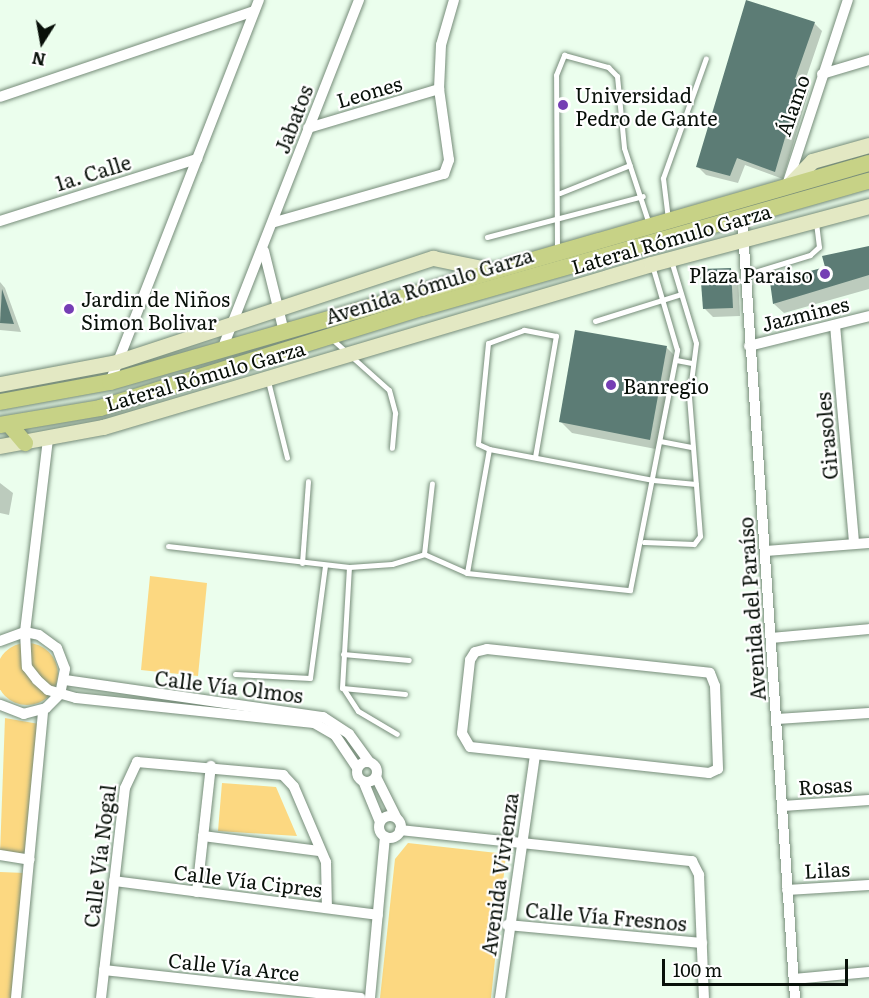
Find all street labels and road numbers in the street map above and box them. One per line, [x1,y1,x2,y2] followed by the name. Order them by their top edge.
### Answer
[334,70,404,112] street label: Leones
[770,71,814,139] street label: Álamo
[269,81,317,157] street label: Jabatos
[52,149,134,195] street label: 1a. Calle
[568,198,774,278] street label: Lateral Rómulo Garza
[322,242,536,328] street label: Avenida Rómulo Garza
[759,291,851,335] street label: Jazmines
[102,335,308,415] street label: Lateral Rómulo Garza
[810,391,842,481] street label: Girasoles
[733,516,769,702] street label: Avenida del Paraíso
[153,665,305,707] street label: Calle Vía Olmos
[797,771,853,799] street label: Rosas
[78,783,120,929] street label: Calle Vía Nogal
[476,791,522,957] street label: Avenida Vivienza
[804,856,850,882] street label: Lilas
[172,859,324,901] street label: Calle Vía Cipres
[524,897,688,935] street label: Calle Vía Fresnos
[167,947,301,985] street label: Calle Vía Arce

